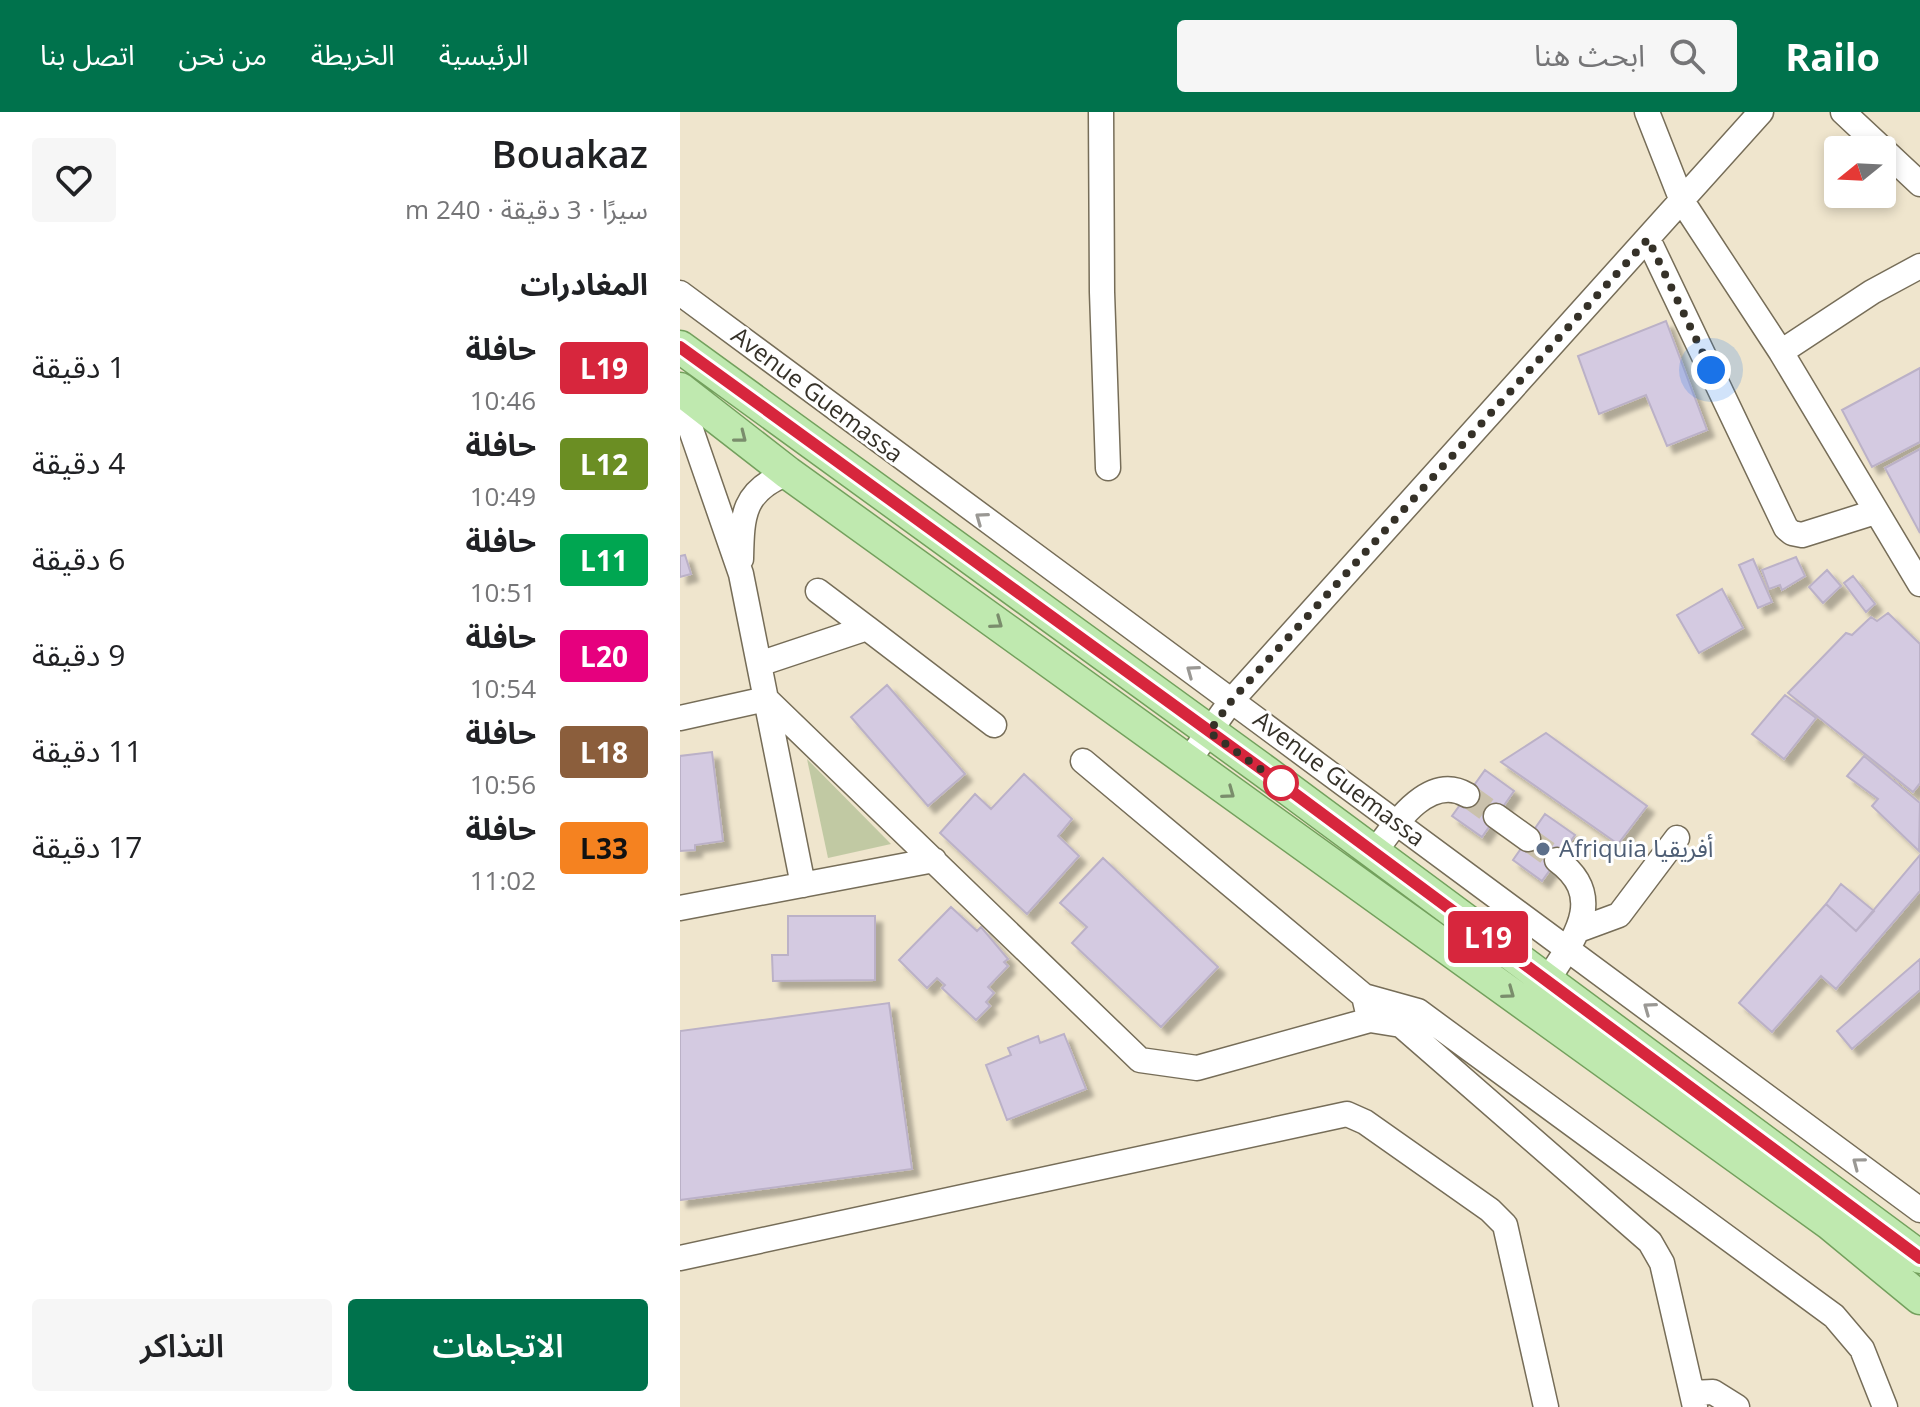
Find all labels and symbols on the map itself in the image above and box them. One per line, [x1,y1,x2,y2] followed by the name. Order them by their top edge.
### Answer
[1824,136,1896,208] north arrow
[725,318,911,469] street label: Avenue Guemassa
[1691,350,1731,390] your location
[732,427,746,442] one-way arrow
[976,514,990,528] one-way arrow
[988,613,1003,628] one-way arrow
[1186,666,1201,680] one-way arrow
[1247,702,1433,853] street label: Avenue Guemassa
[1264,766,1298,800] unlabelled marker
[1221,783,1235,797] one-way arrow
[1559,831,1713,864] place label: Afriquia أفريقيا
[1534,840,1552,858] marker: Afriquia أفريقيا
[1442,911,1534,963] line badge: L19
[1501,983,1515,998] one-way arrow
[1643,1003,1658,1018] one-way arrow
[1852,1158,1867,1172] one-way arrow

